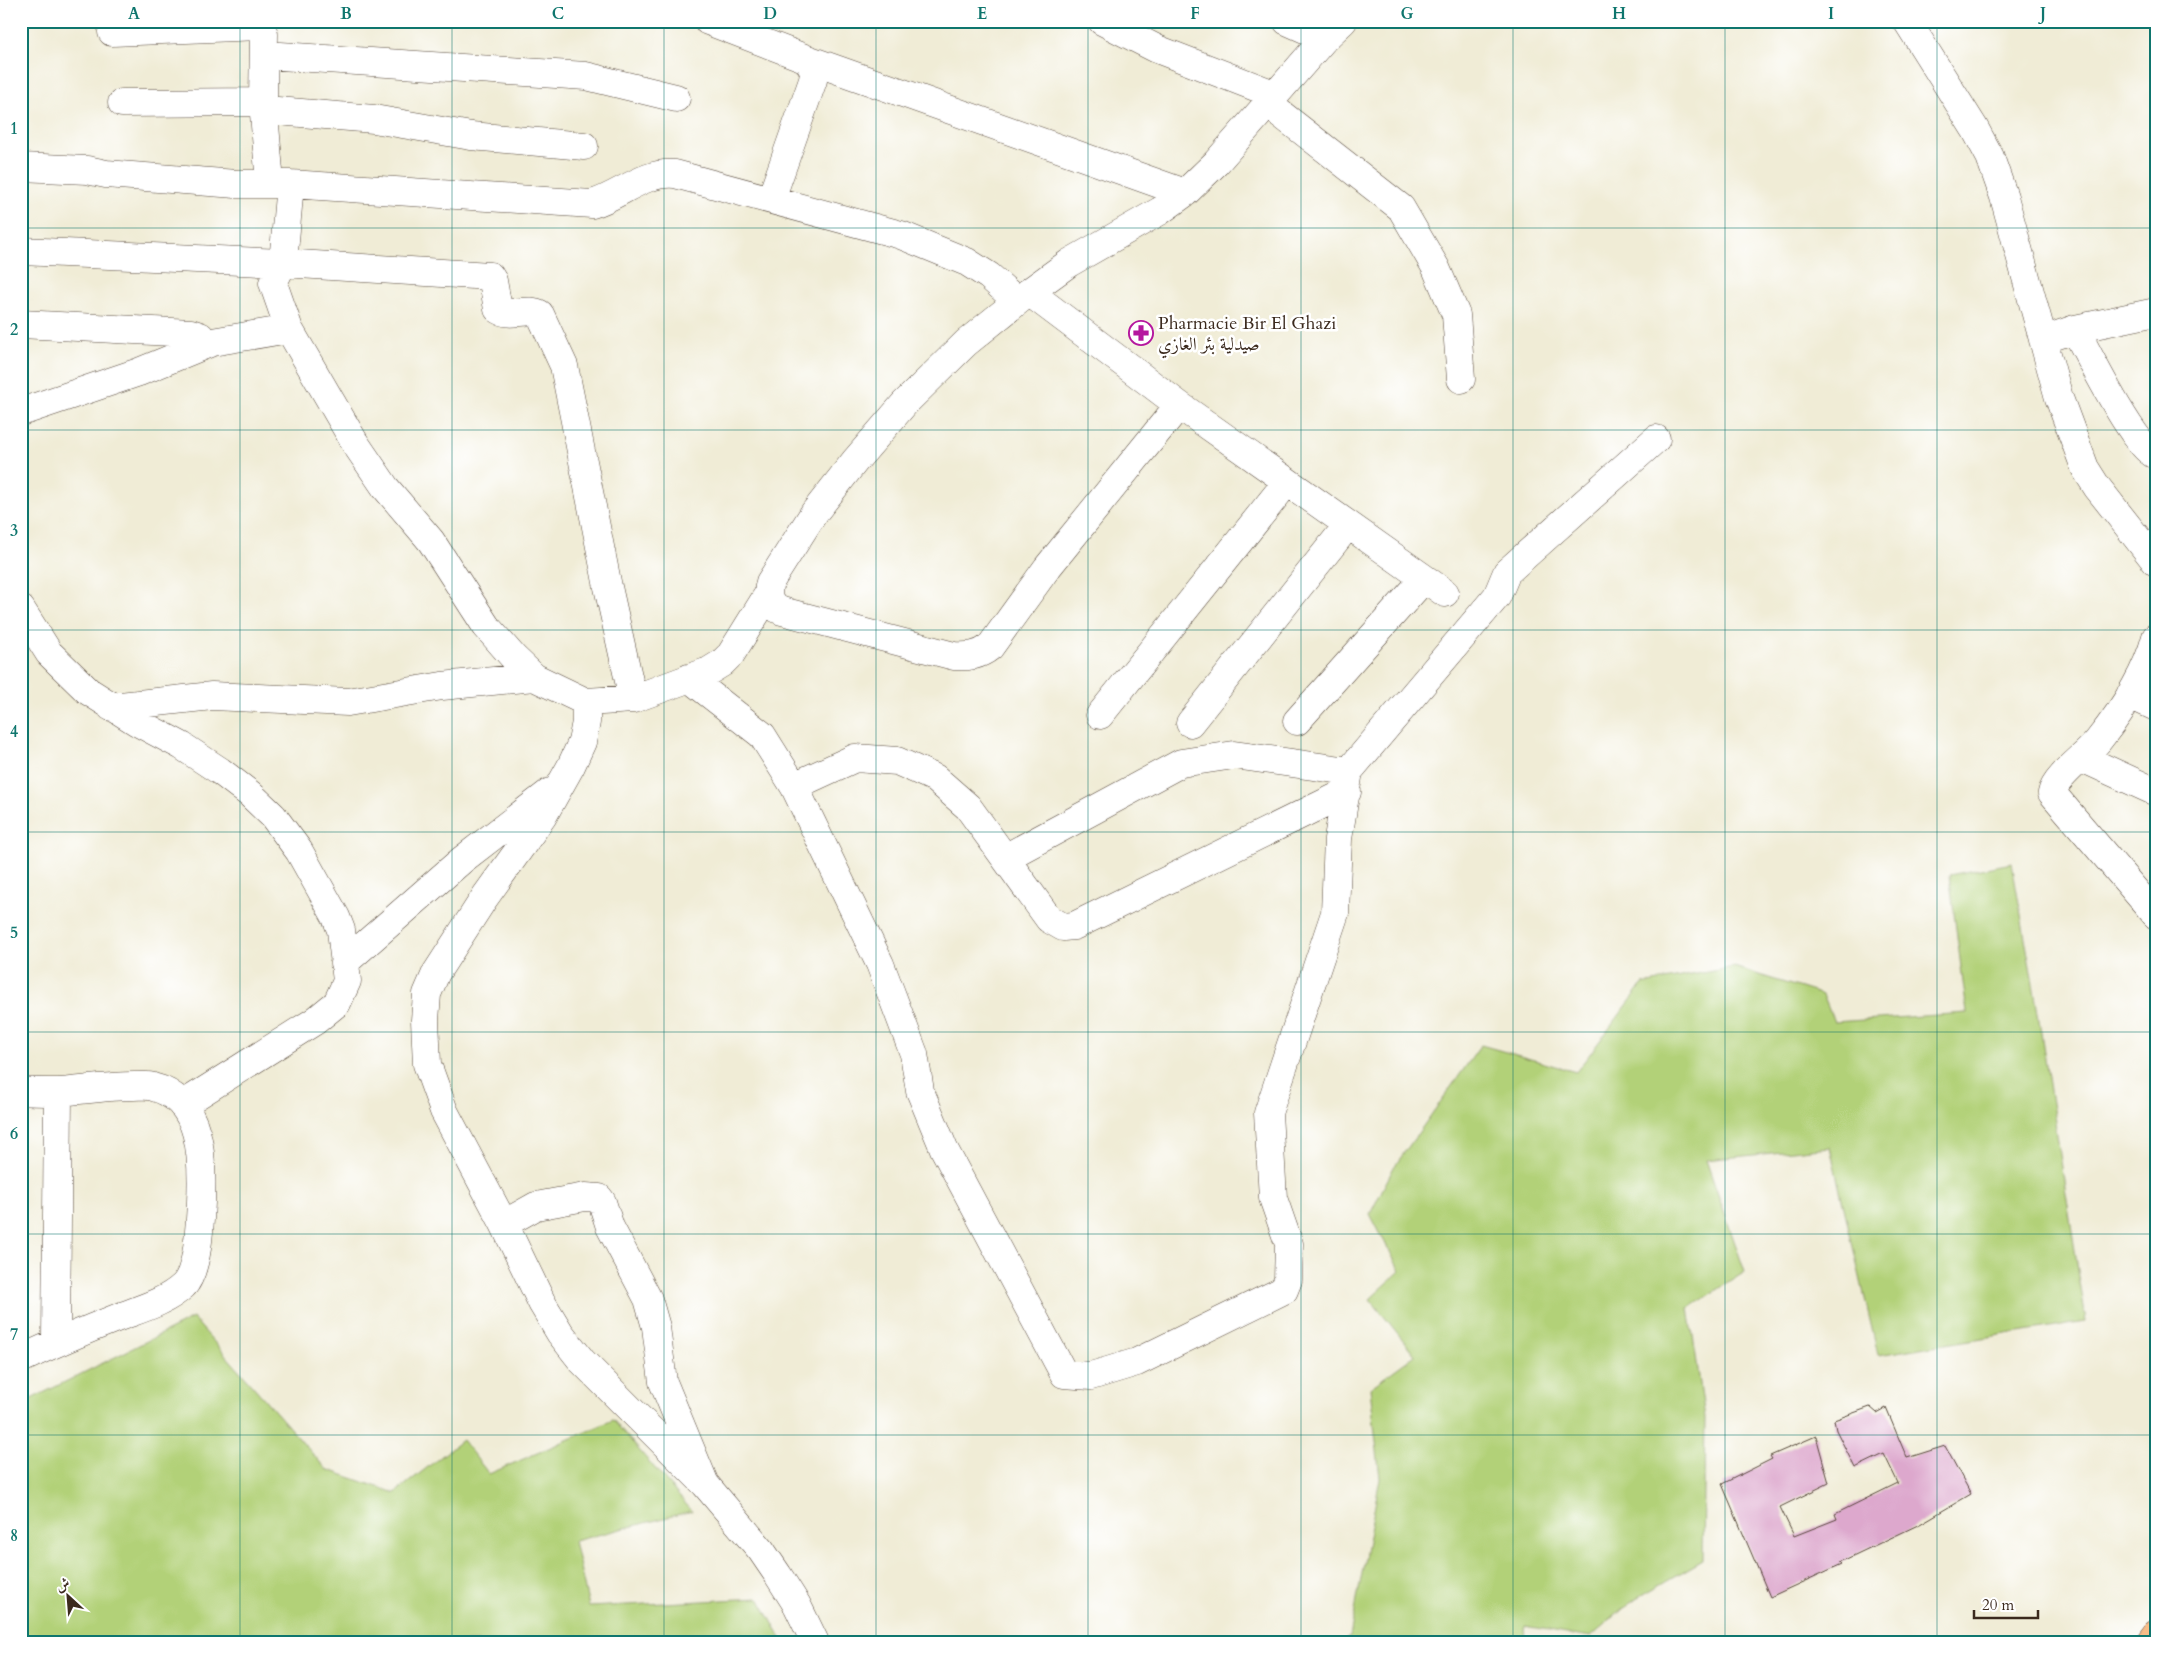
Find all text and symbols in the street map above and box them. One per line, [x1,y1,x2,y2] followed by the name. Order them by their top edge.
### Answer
[128,3,140,25] text: A
[340,3,352,25] text: B
[552,3,564,25] text: C
[763,3,777,25] text: D
[977,3,987,25] text: E
[1190,3,1200,25] text: F
[1400,3,1414,25] text: G
[1612,3,1626,25] text: H
[1828,3,1834,25] text: I
[2038,3,2046,25] text: J
[10,118,18,140] text: 1
[1158,311,1336,359] place label: Pharmacie Bir El Ghazi صيدلية بئر الغازي
[10,319,18,341] text: 2
[1128,320,1154,346] pharmacy icon: Pharmacie Bir El Ghazi صيدلية بئر الغازي
[10,520,18,542] text: 3
[10,721,18,743] text: 4
[10,922,18,944] text: 5
[10,1123,18,1145] text: 6
[10,1324,18,1346] text: 7
[10,1525,18,1547] text: 8
[42,1570,92,1620] north arrow
[52,1573,73,1596] text: ش
[1974,1588,2038,1620] scale bar
[1982,1595,2014,1615] text: 20 m

